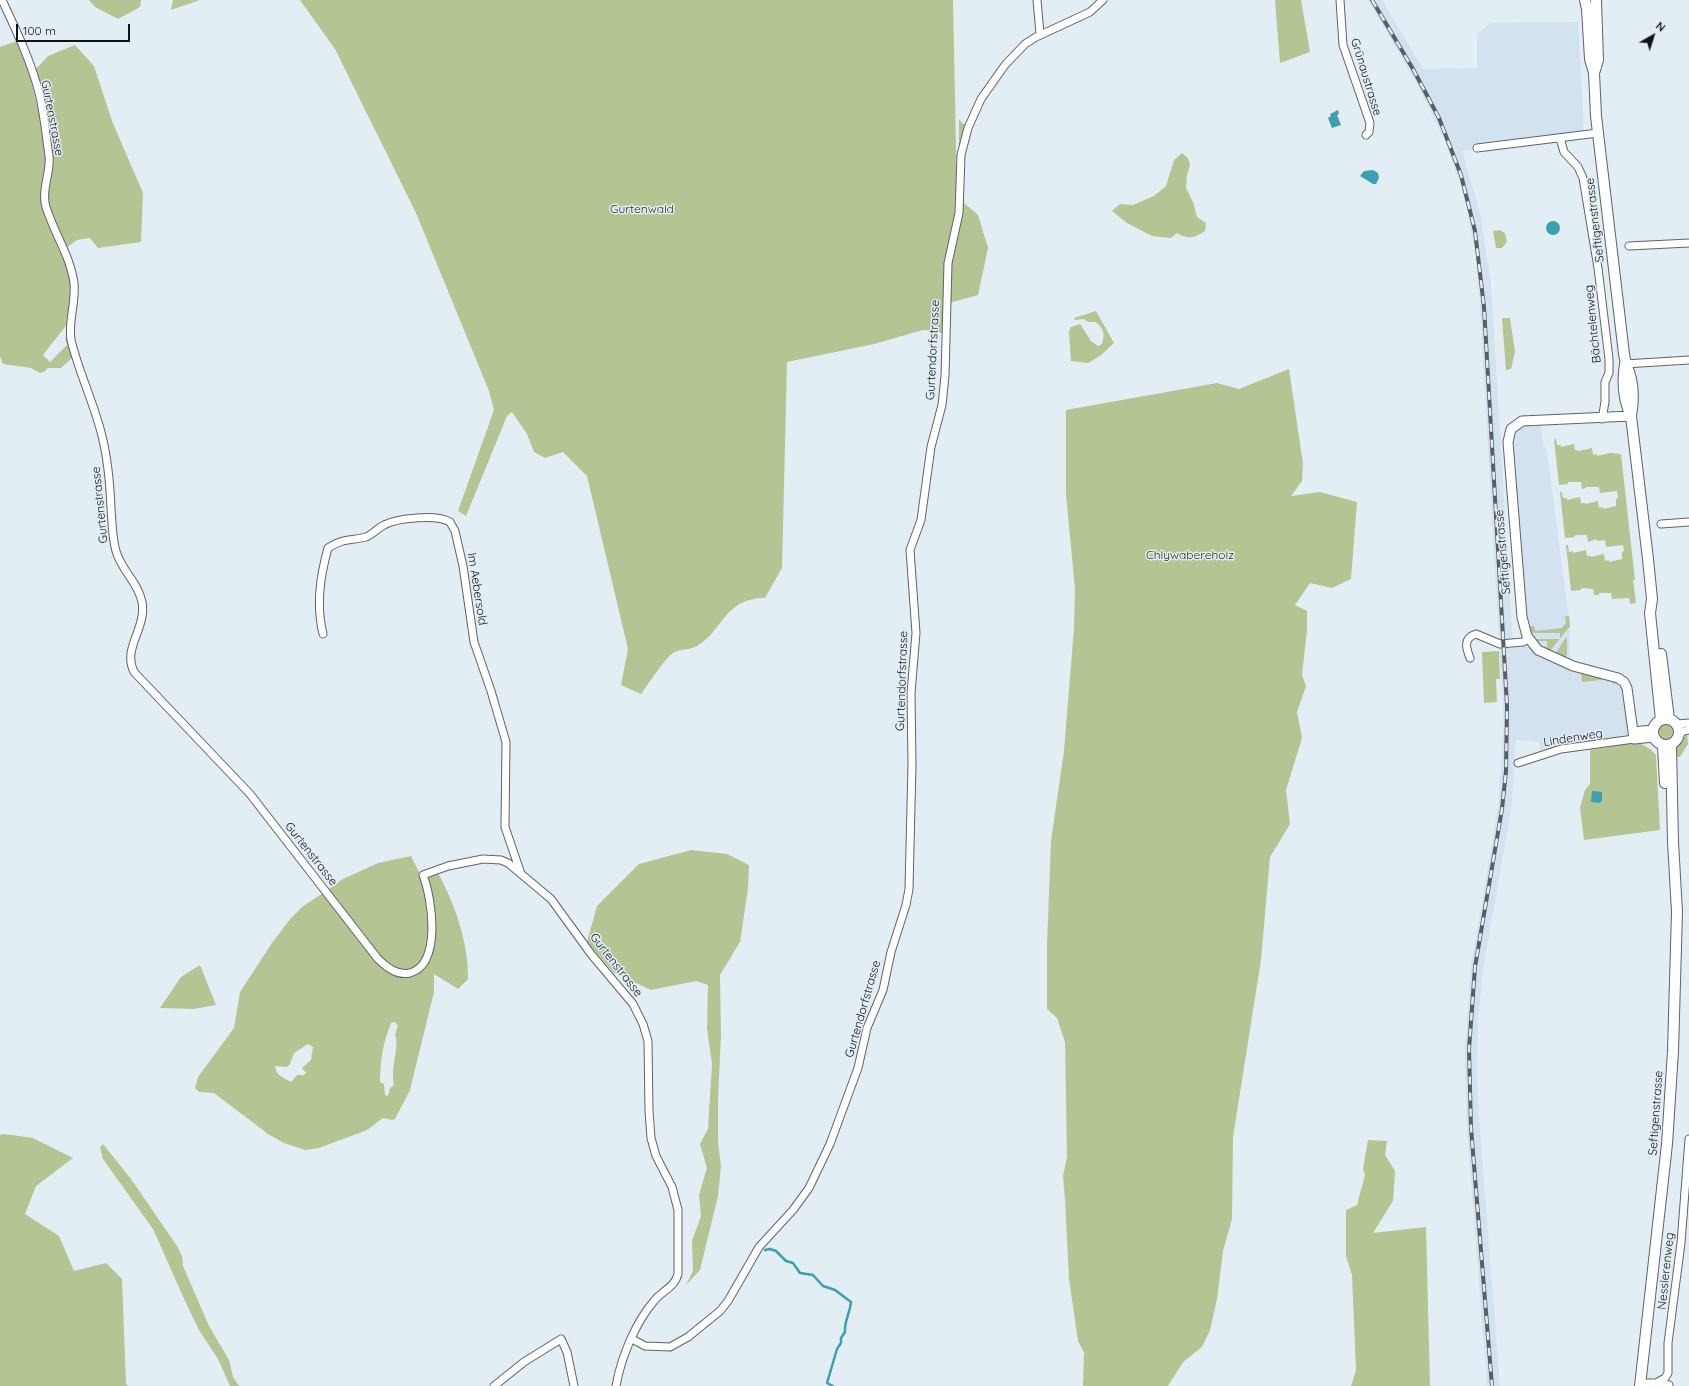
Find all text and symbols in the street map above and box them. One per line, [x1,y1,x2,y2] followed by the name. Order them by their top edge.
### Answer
[18,16,132,42] scale bar
[1633,16,1673,56] north arrow
[1653,19,1668,35] text: N
[23,23,56,38] text: 100 m
[1347,37,1385,117] street label: Grünaustrasse
[38,79,66,157] street label: Gurtenstrasse
[1583,177,1607,263] street label: Seftigenstrasse
[610,202,674,216] park label: Gurtenwald
[1582,284,1604,364] street label: Bächtelenweg
[923,299,943,401] street label: Gurtendorfstrasse
[89,466,111,544] street label: Gurtenstrasse
[1492,509,1514,595] street label: Seftigenstrasse
[1146,548,1234,562] park label: Chlywabereholz
[464,552,490,626] street label: Im Aebersold
[893,631,911,731] street label: Gurtendorfstrasse
[1542,726,1604,750] street label: Lindenweg
[282,819,340,889] street label: Gurtenstrasse
[587,930,645,1000] street label: Gurtenstrasse
[842,959,884,1059] street label: Gurtendorfstrasse
[1646,1070,1666,1156] street label: Seftigenstrasse
[1655,1232,1677,1310] street label: Nesslerenweg

